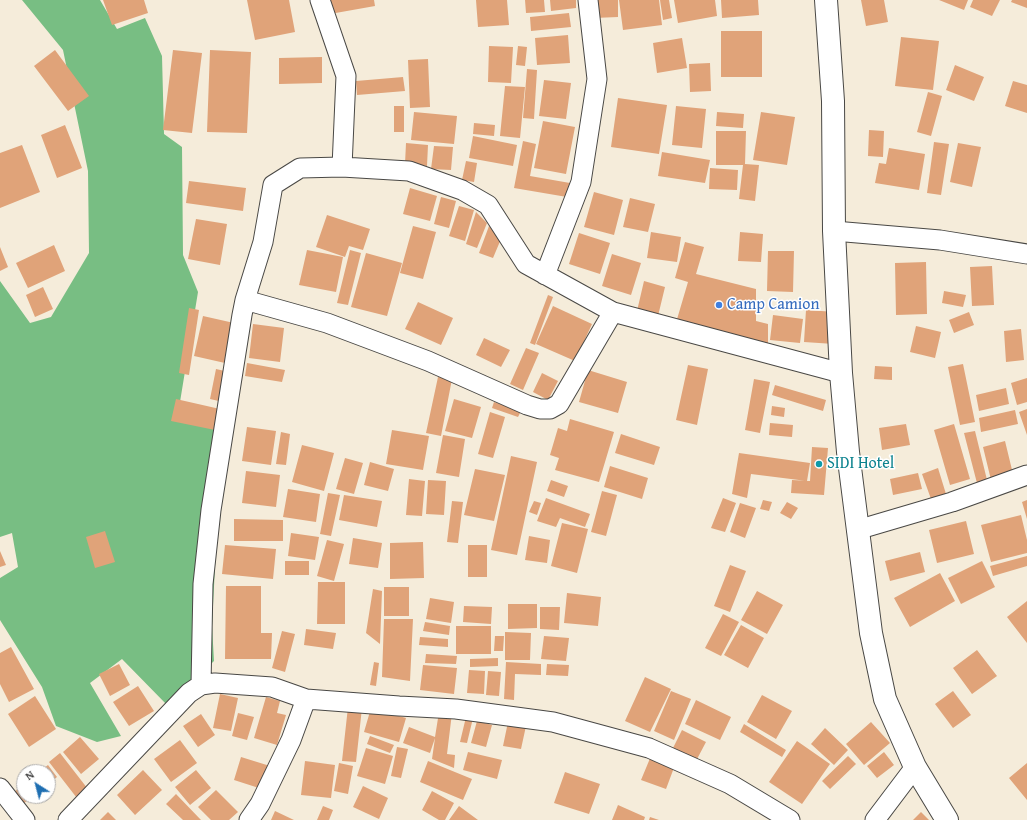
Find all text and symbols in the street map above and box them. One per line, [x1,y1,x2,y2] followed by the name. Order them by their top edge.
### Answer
[727,295,819,315] place label: Camp Camion
[714,300,724,310] marker: Camp Camion
[827,454,894,474] place label: SIDI Hotel
[814,459,824,469] marker: SIDI Hotel
[16,764,56,804] north arrow
[22,766,37,784] text: N

